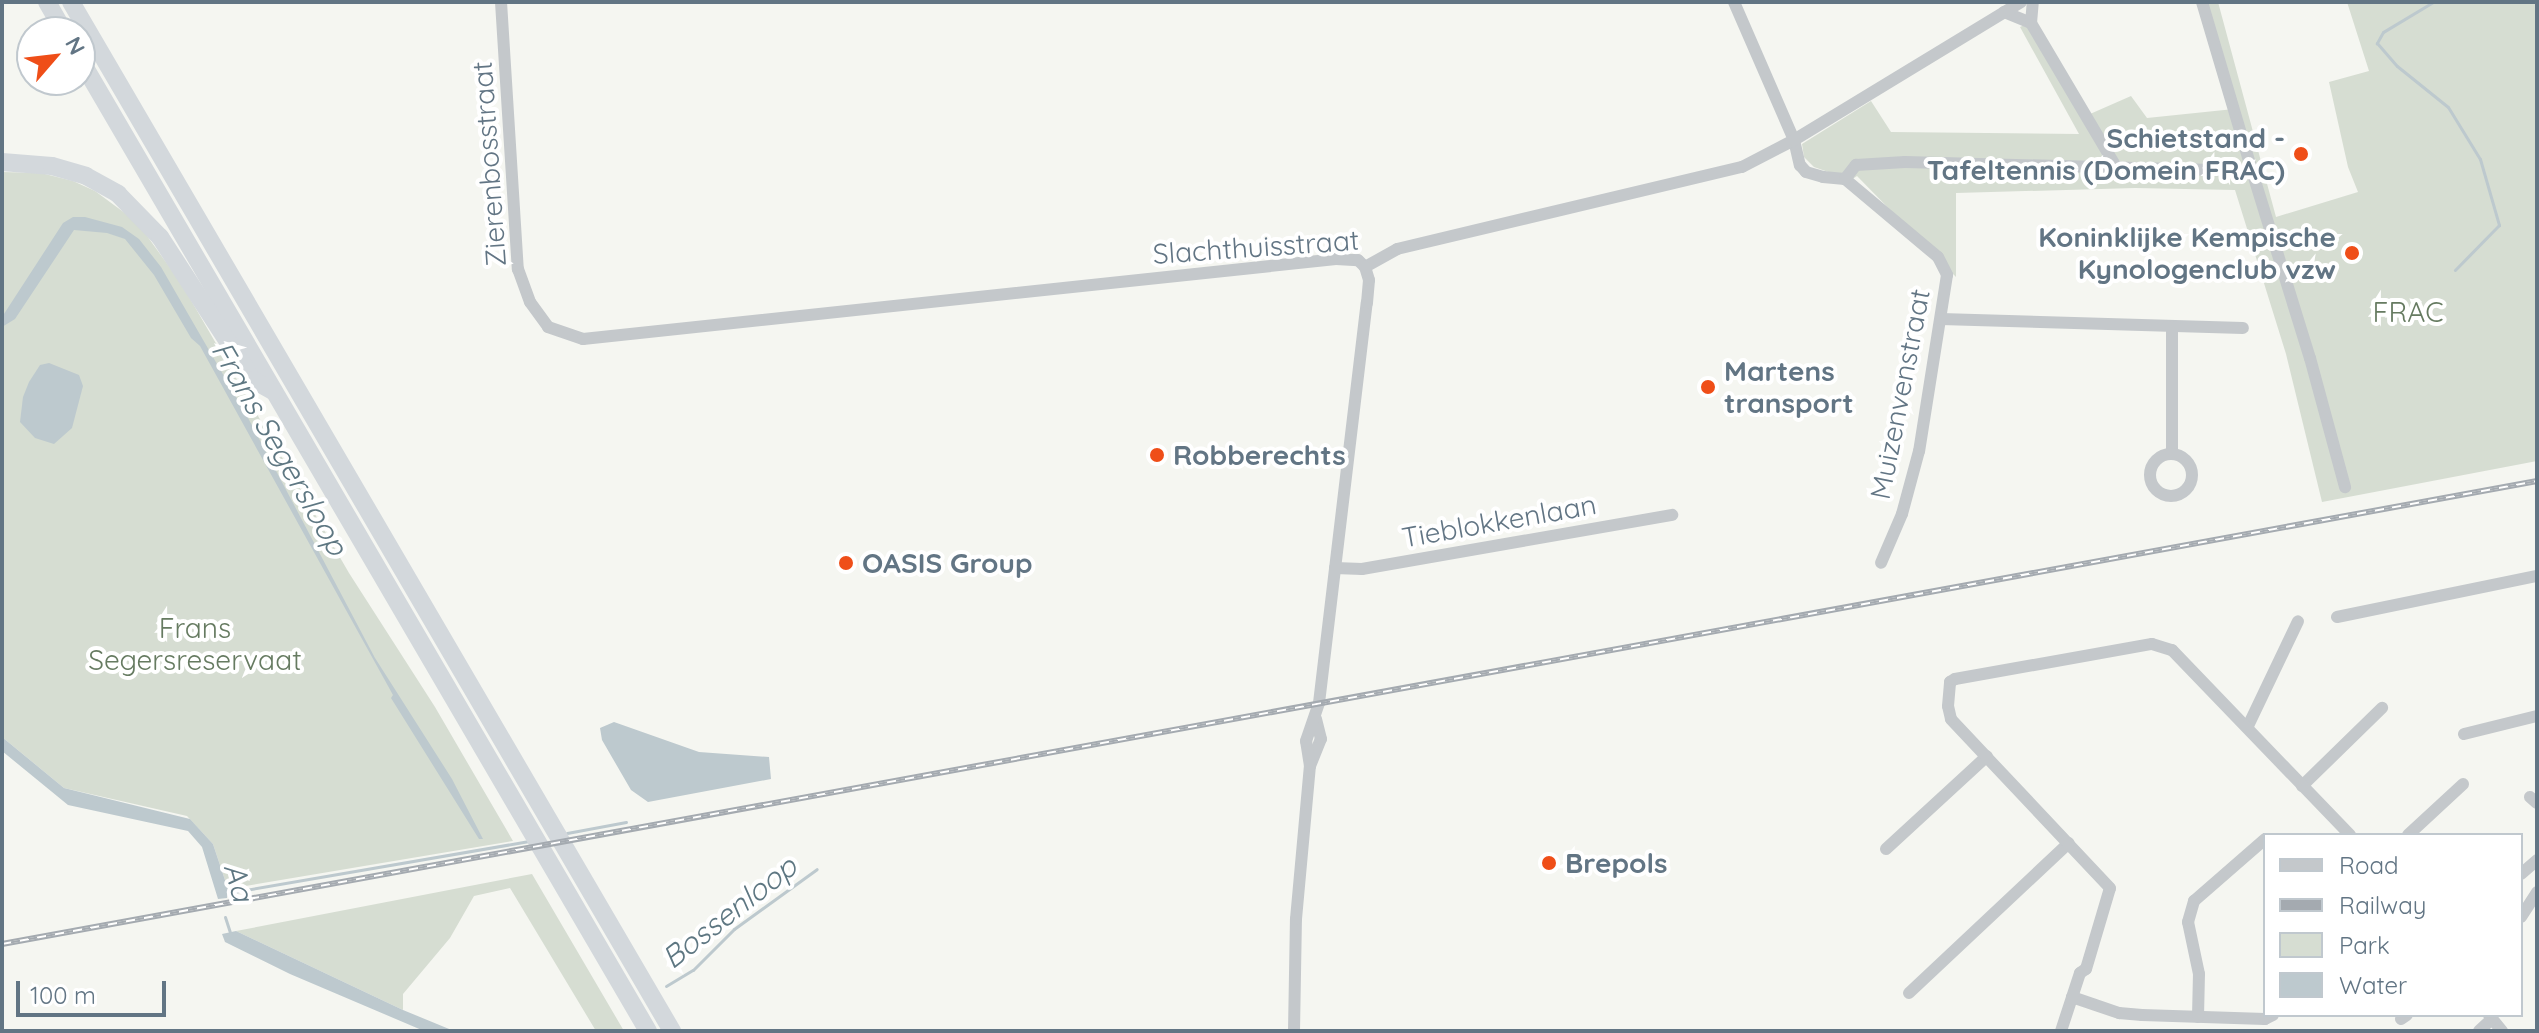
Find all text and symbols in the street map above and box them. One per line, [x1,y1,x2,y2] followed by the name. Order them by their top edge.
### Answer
[16,16,96,96] north arrow
[59,32,92,59] text: N
[465,60,513,268] street label: Zierenbosstraat
[1927,121,2285,187] place label: Schietstand - Tafeltennis (Domein FRAC)
[2292,145,2310,163] marker: Schietstand - Tafeltennis (Domein FRAC)
[2038,220,2336,286] place label: Koninklijke Kempische Kynologenclub vzw
[1152,223,1360,271] street label: Slachthuisstraat
[2343,244,2361,262] marker: Koninklijke Kempische Kynologenclub vzw
[1863,286,1937,502] street label: Muizenvenstraat
[2373,295,2443,329] park label: FRAC
[204,335,356,561] water label: Frans Segersloop
[1724,354,1854,420] place label: Martens transport
[1699,378,1717,396] marker: Martens transport
[1173,438,1346,472] place label: Robberechts
[1148,446,1166,464] marker: Robberechts
[1399,487,1599,555] street label: Tieblokkenlaan
[862,546,1032,580] place label: OASIS Group
[837,554,855,572] marker: OASIS Group
[88,611,302,677] park label: Frans Segersreservaat
[2263,833,2523,1017] legend
[1565,846,1668,880] place label: Brepols
[654,848,804,976] water label: Bossenloop
[2339,850,2399,880] text: Road
[1540,854,1558,872] marker: Brepols
[216,859,262,905] water label: Aa
[2339,890,2426,920] text: Railway
[2339,930,2390,960] text: Park
[20,965,170,1015] scale bar
[2339,970,2407,1000] text: Water
[30,980,96,1010] text: 100 m

